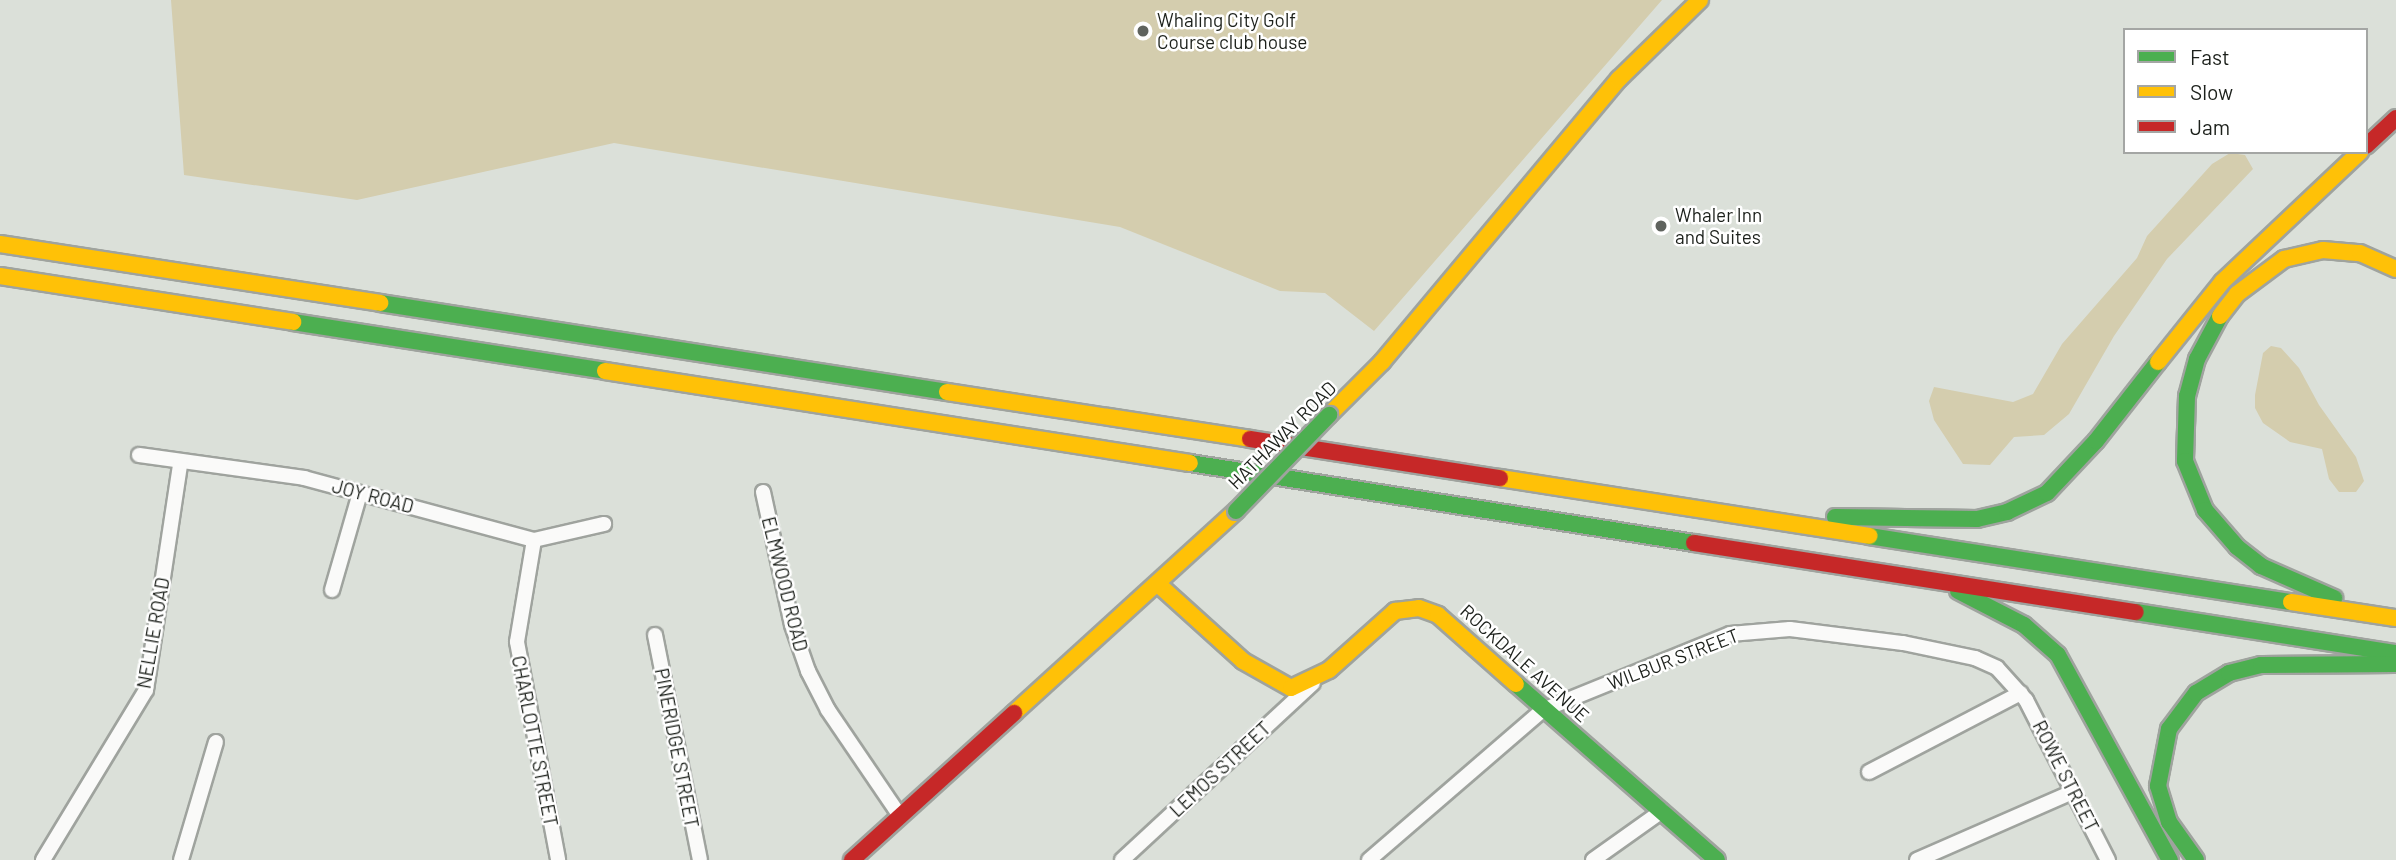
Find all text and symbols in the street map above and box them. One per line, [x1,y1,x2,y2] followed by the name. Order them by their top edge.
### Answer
[1157,9,1307,53] place label: Whaling City Golf Course club house
[1135,23,1151,39] marker: Whaling City Golf Course club house
[2123,28,2368,154] legend
[2190,44,2230,69] text: Fast
[2190,79,2233,104] text: Slow
[2190,114,2230,139] text: Jam
[1675,204,1762,248] place label: Whaler Inn and Suites
[1653,218,1669,234] marker: Whaler Inn and Suites
[1223,376,1341,494] street label: HATHAWAY ROAD
[330,474,416,518] street label: JOY ROAD
[757,514,813,654] street label: ELMWOOD ROAD
[132,576,174,690] street label: NELLIE ROAD
[1456,599,1594,727] street label: ROCKDALE AVENUE
[1604,623,1742,695] street label: WILBUR STREET
[507,654,563,828] street label: CHARLOTTE STREET
[650,666,704,830] street label: PINERIDGE STREET
[1165,716,1275,822] street label: LEMOS STREET
[2028,716,2104,836] street label: ROWE STREET

